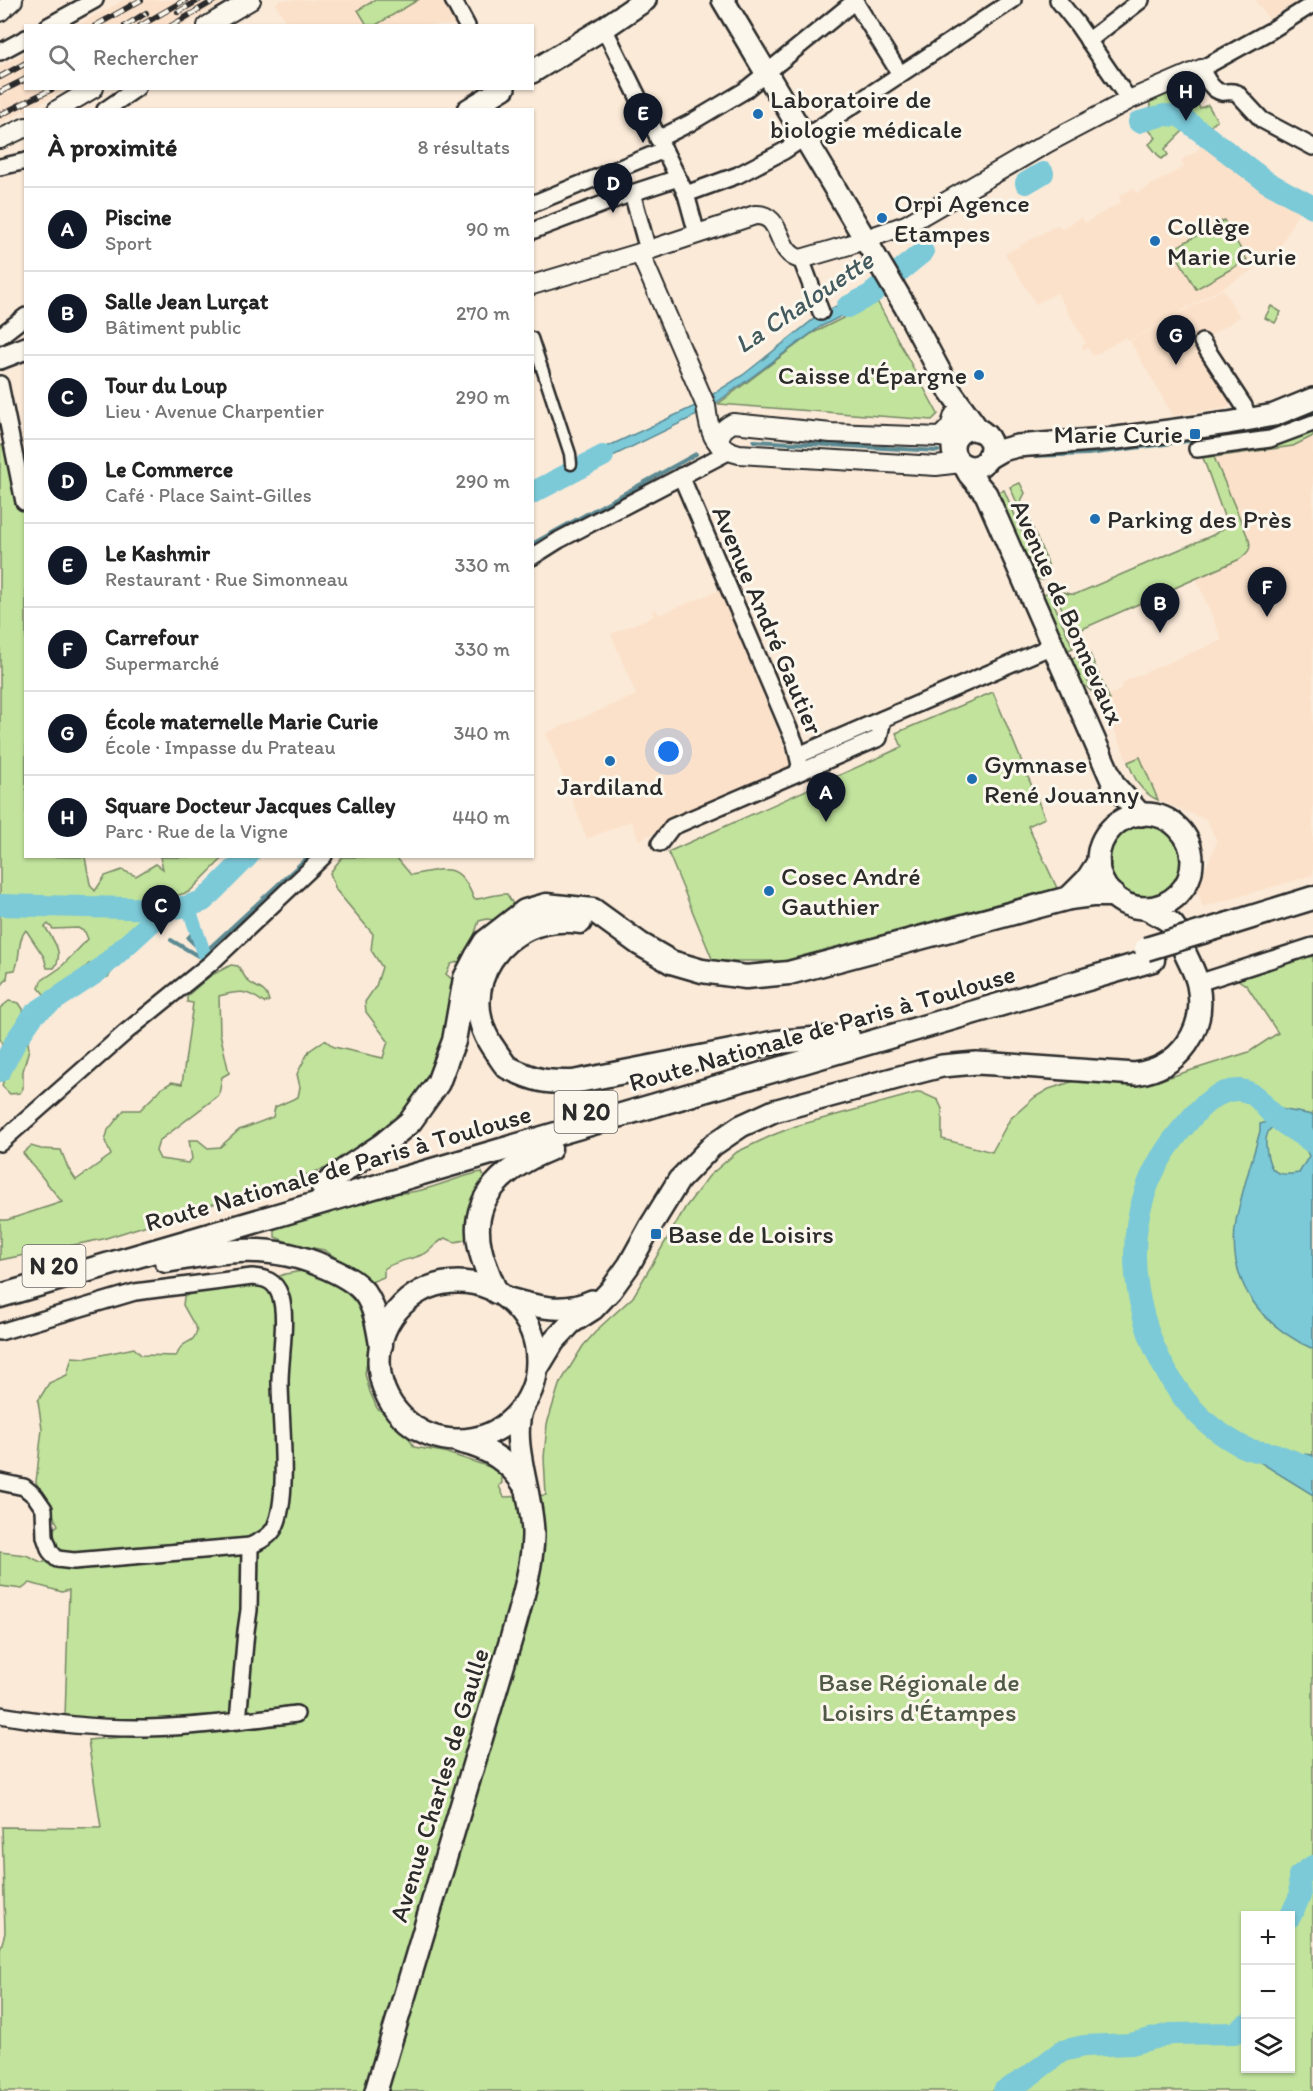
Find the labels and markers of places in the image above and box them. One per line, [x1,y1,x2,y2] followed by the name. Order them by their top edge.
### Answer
[1166,72,1206,121] pin: H
[770,83,962,145] place label: Laboratoire de biologie médicale
[624,94,662,143] pin: E
[751,107,765,121] marker: Laboratoire de biologie médicale
[594,164,632,213] pin: D
[894,187,1030,249] place label: Orpi Agence Etampes
[1167,210,1296,272] place label: Collège Marie Curie
[875,211,889,225] marker: Orpi Agence Etampes
[1148,234,1162,248] marker: Collège Marie Curie
[1156,316,1196,365] pin: G
[778,359,967,391] place label: Caisse d'Épargne
[972,368,986,382] marker: Caisse d'Épargne
[1054,418,1183,450] place label: Marie Curie
[1188,427,1202,441] marker: Marie Curie
[1107,503,1292,535] place label: Parking des Près
[1088,512,1102,526] marker: Parking des Près
[1248,568,1286,617] pin: F
[1140,584,1180,633] pin: B
[984,748,1139,810] place label: Gymnase René Jouanny
[603,754,617,768] marker: Jardiland
[557,770,663,802] place label: Jardiland
[806,772,846,822] pin: A
[965,772,979,786] marker: Gymnase René Jouanny
[781,860,921,922] place label: Cosec André Gauthier
[762,884,776,898] marker: Cosec André Gauthier
[142,886,180,935] pin: C
[668,1218,834,1250] place label: Base de Loisirs
[649,1227,663,1241] marker: Base de Loisirs

